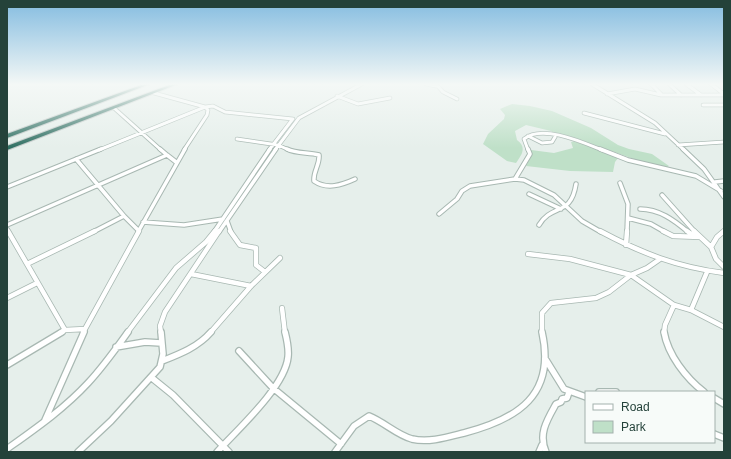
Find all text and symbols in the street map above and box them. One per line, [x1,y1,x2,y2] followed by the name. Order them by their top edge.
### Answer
[585,391,715,443] legend
[621,400,650,414] text: Road
[621,420,647,434] text: Park

